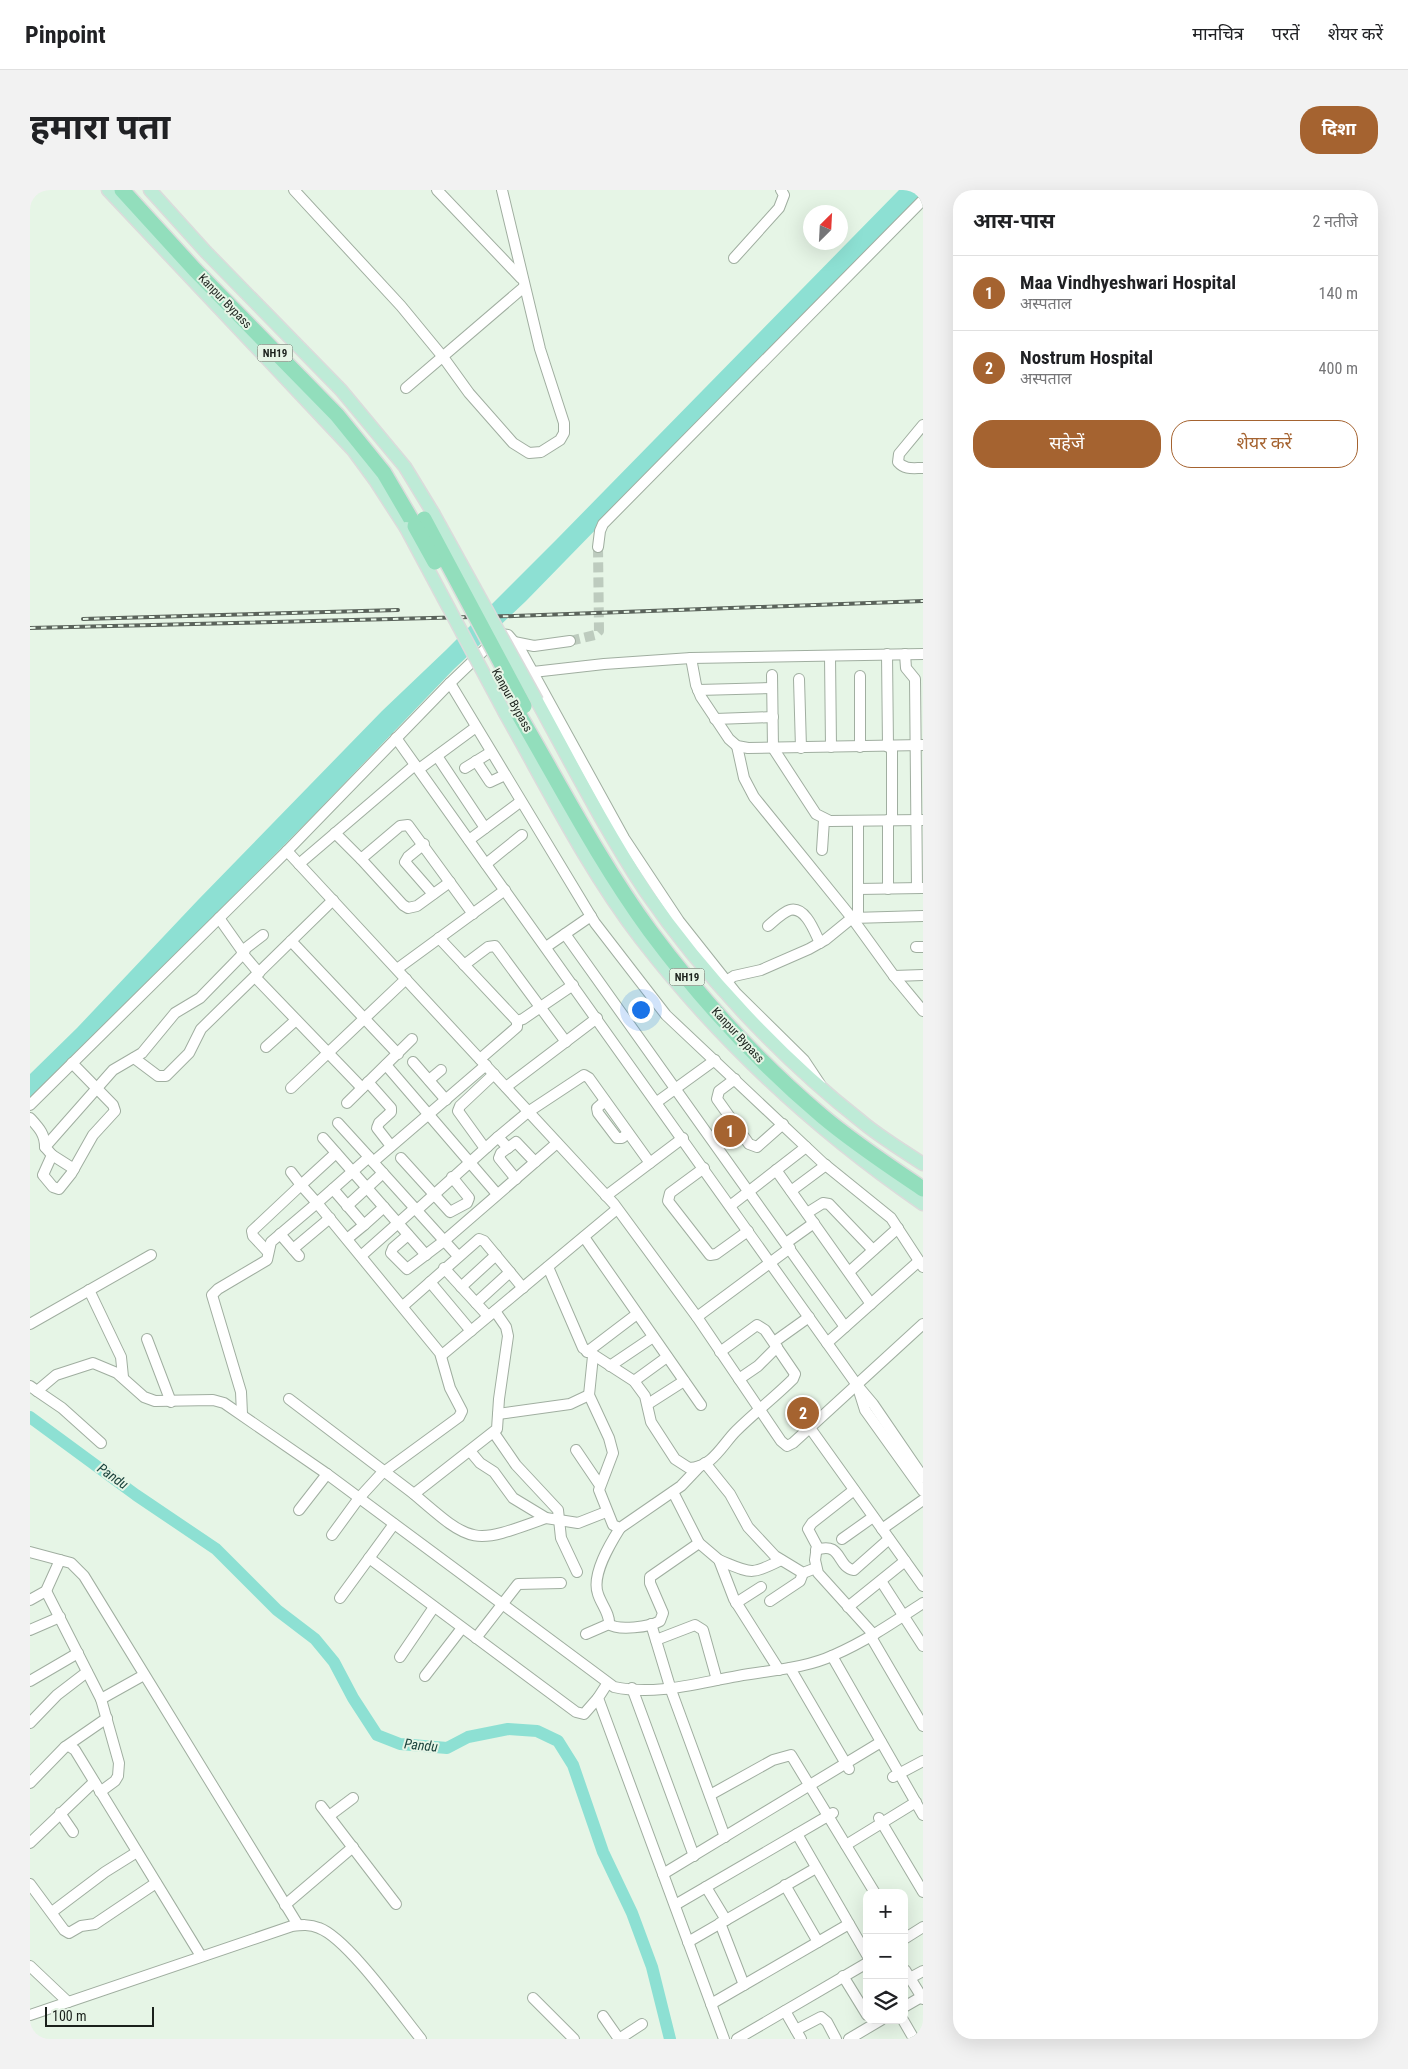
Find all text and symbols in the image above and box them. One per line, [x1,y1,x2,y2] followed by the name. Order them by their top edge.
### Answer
[25,21,106,49] text: Pinpoint
[1192,23,1244,44] text: मानचित्र
[1272,23,1300,44] text: परतें
[1328,23,1383,44] text: शेयर करें
[1300,106,1378,154] button: दिशा
[30,107,170,148] text: हमारा पता
[803,205,848,250] north arrow
[973,209,1055,233] text: आस-पास
[1312,212,1358,231] text: 2 नतीजे
[196,271,254,331] street label: Kanpur Bypass
[1020,271,1236,294] text: Maa Vindhyeshwari Hospital
[985,284,993,303] text: 1
[1319,284,1358,303] text: 140 m
[1020,294,1072,313] text: अस्पताल
[258,344,292,362] road number: NH19
[1020,346,1153,369] text: Nostrum Hospital
[985,359,993,378] text: 2
[1319,359,1358,378] text: 400 m
[1020,369,1072,388] text: अस्पताल
[973,420,1161,468] button: सहेजें
[1171,420,1358,468] button: शेयर करें
[489,666,535,734] street label: Kanpur Bypass
[670,969,704,986] road number: NH19
[628,997,654,1023] your location
[709,1004,767,1066] street label: Kanpur Bypass
[714,1112,746,1150] pin: 1
[787,1394,819,1432] pin: 2
[95,1460,132,1493] water label: Pandu
[403,1735,439,1755] water label: Pandu
[863,1889,908,2024] map controls
[863,1889,908,1934] button: +
[863,1934,908,1979] button: −
[863,1979,908,2024] button: layers
[45,2004,154,2027] scale bar
[52,2008,87,2024] text: 100 m

